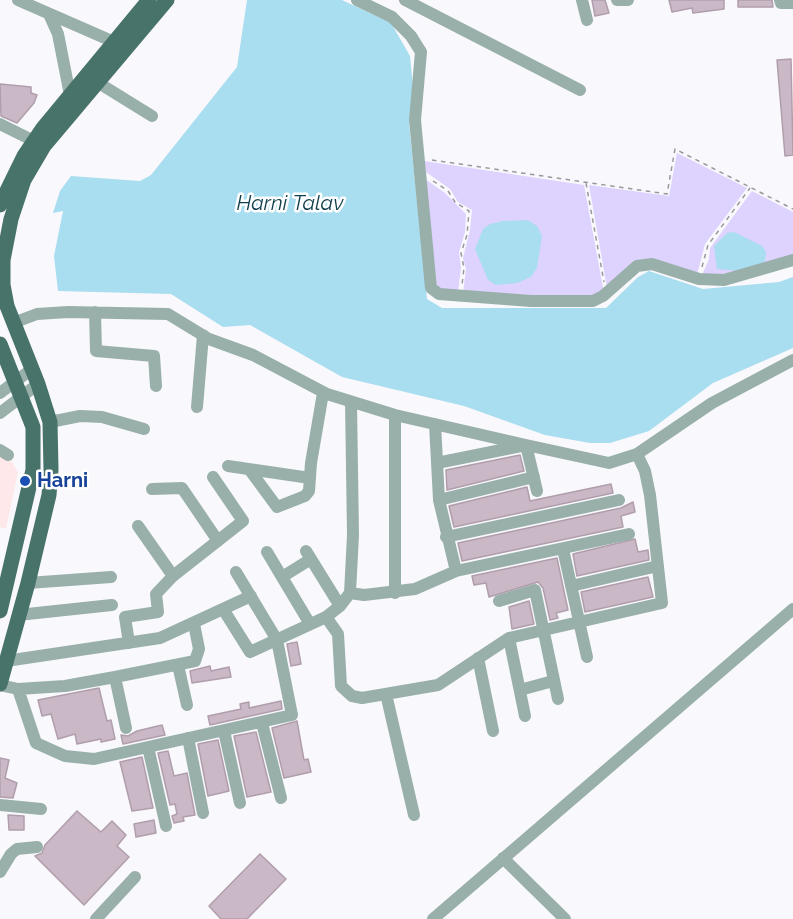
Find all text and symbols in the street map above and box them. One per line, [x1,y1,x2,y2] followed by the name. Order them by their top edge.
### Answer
[237,191,343,217] water label: Harni Talav
[37,469,88,493] place label: Harni
[18,474,32,488] marker: Harni

